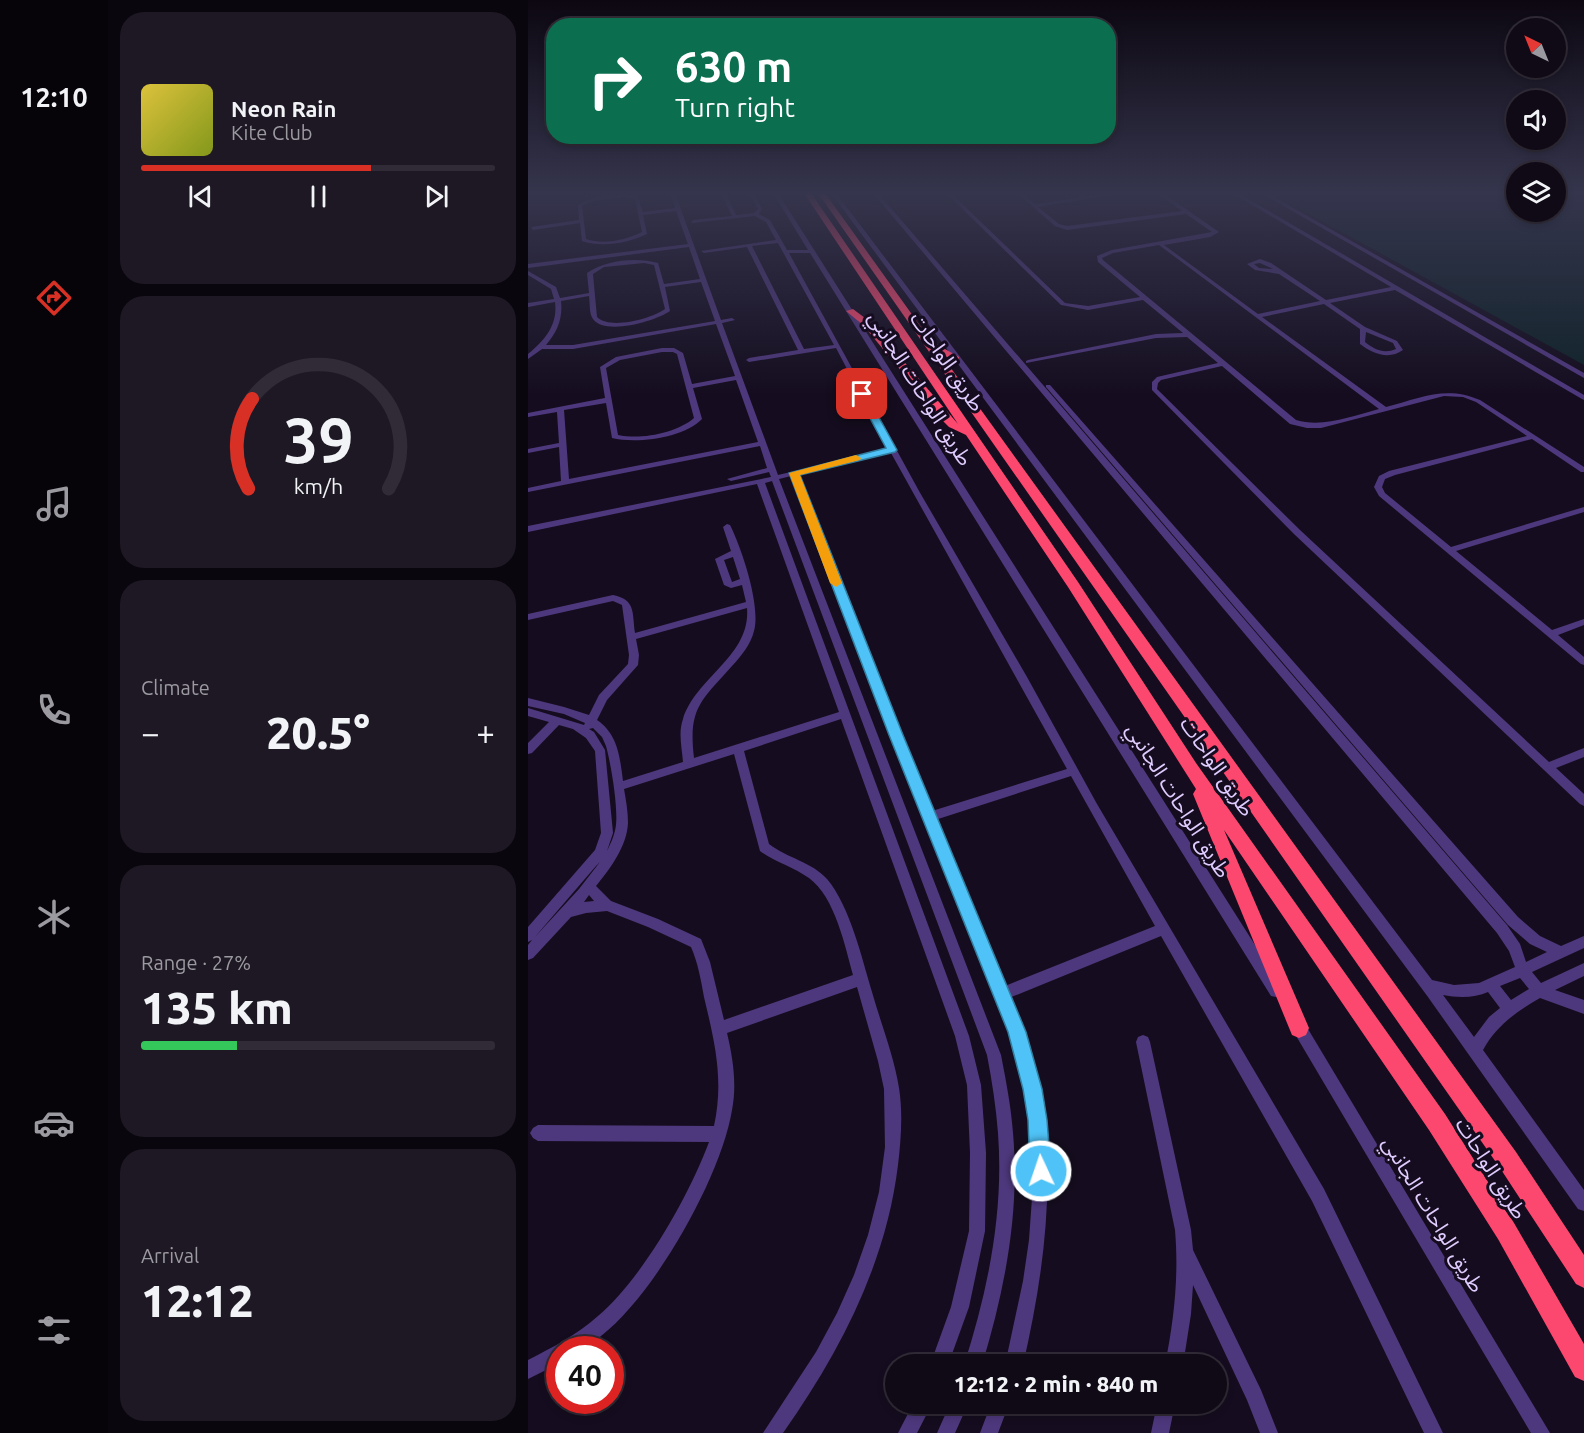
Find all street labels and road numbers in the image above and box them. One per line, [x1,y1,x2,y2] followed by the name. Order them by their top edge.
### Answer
[860,306,978,472] street label: طريق الواحات الجانبي
[904,307,990,416] street label: طريق الواحات
[1174,712,1260,821] street label: طريق الواحات
[1118,718,1236,884] street label: طريق الواحات الجانبي
[1450,1113,1533,1224] street label: طريق الواحات
[1374,1132,1490,1299] street label: طريق الواحات الجانبي

